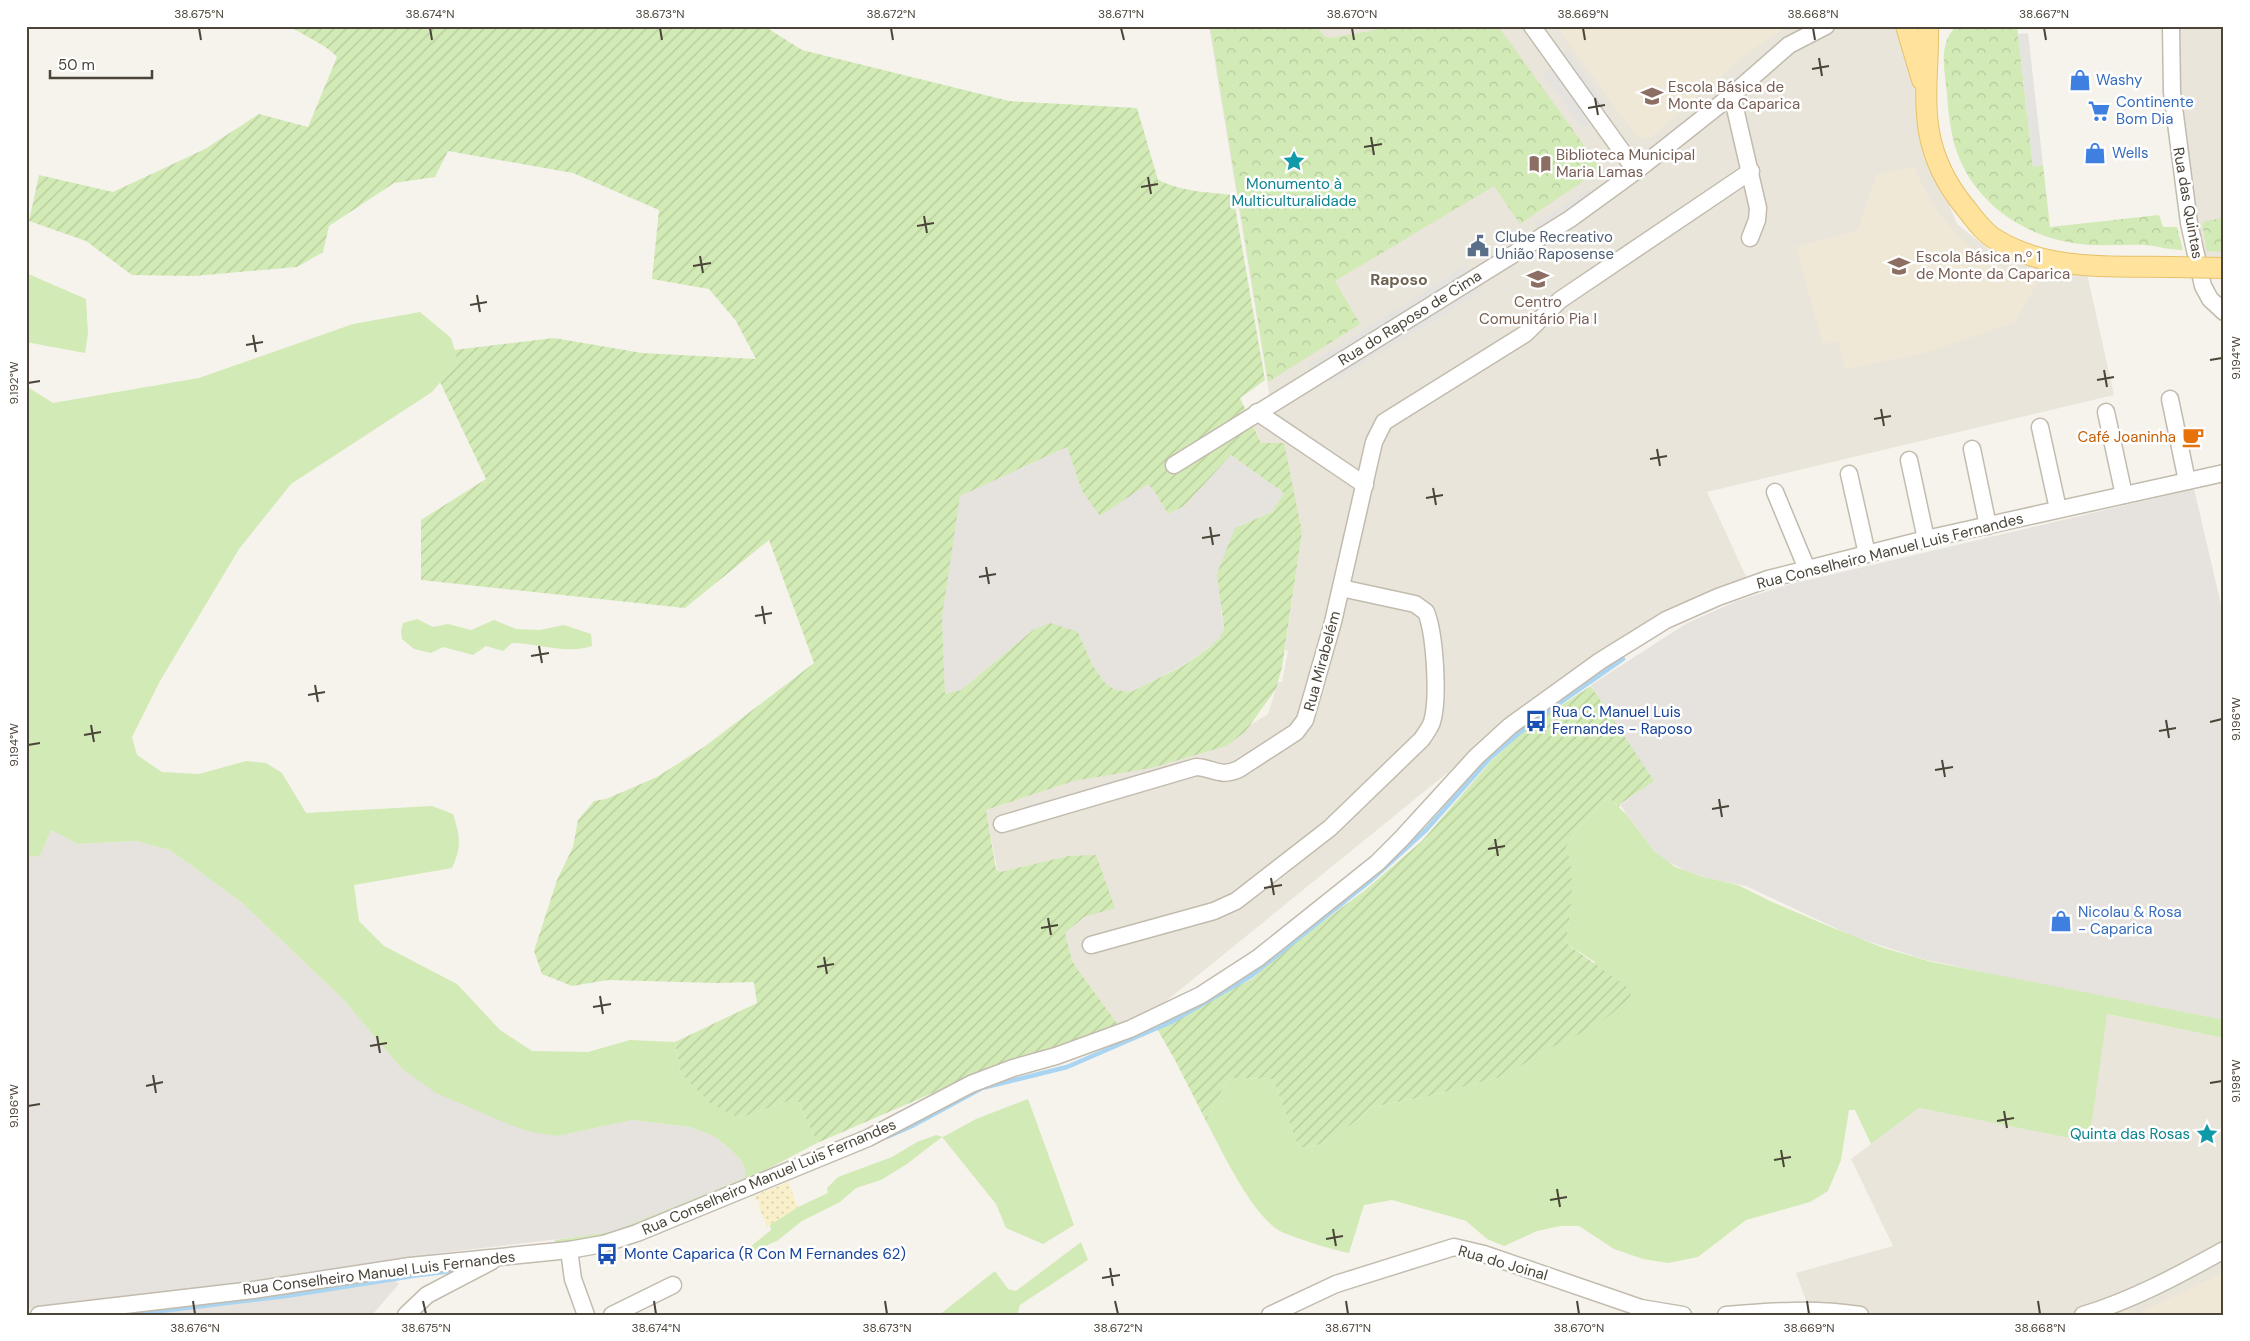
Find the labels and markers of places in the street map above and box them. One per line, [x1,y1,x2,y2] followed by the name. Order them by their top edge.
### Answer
[2067,67,2093,93] shop icon: Washy
[2096,70,2143,90] place label: Washy
[1668,77,1800,114] place label: Escola Básica de Monte da Caparica
[1639,83,1665,109] school or university icon: Escola Básica de Monte da Caparica
[2116,92,2194,129] place label: Continente Bom Dia
[2086,98,2112,124] supermarket icon: Continente Bom Dia
[2082,140,2108,166] shop icon: Wells
[2112,143,2149,163] place label: Wells
[1556,145,1695,182] place label: Biblioteca Municipal Maria Lamas
[1281,148,1307,174] place icon: Monumento à Multiculturalidade
[1527,151,1553,177] library icon: Biblioteca Municipal Maria Lamas
[1231,174,1357,211] place label: Monumento à Multiculturalidade
[1495,227,1614,264] place label: Clube Recreativo União Raposense
[1465,233,1491,259] public building icon: Clube Recreativo União Raposense
[1916,247,2070,284] place label: Escola Básica n.º 1 de Monte da Caparica
[1886,253,1912,279] school or university icon: Escola Básica n.º 1 de Monte da Caparica
[1525,266,1551,292] school or university icon: Centro Comunitário Pia I
[1479,292,1597,329] place label: Centro Comunitário Pia I
[2180,424,2206,450] cafe icon: Café Joaninha
[2078,427,2176,447] place label: Café Joaninha
[1552,702,1692,739] place label: Rua C. Manuel Luis Fernandes - Raposo
[1523,708,1549,734] bus stop icon: Rua C. Manuel Luis Fernandes - Raposo
[2078,902,2182,939] place label: Nicolau & Rosa - Caparica
[2048,908,2074,934] shop icon: Nicolau & Rosa - Caparica
[2194,1121,2220,1147] place icon: Quinta das Rosas
[2070,1124,2190,1144] place label: Quinta das Rosas
[594,1241,620,1267] bus stop icon: Monte Caparica (R Con M Fernandes 62)
[624,1244,906,1264] place label: Monte Caparica (R Con M Fernandes 62)

